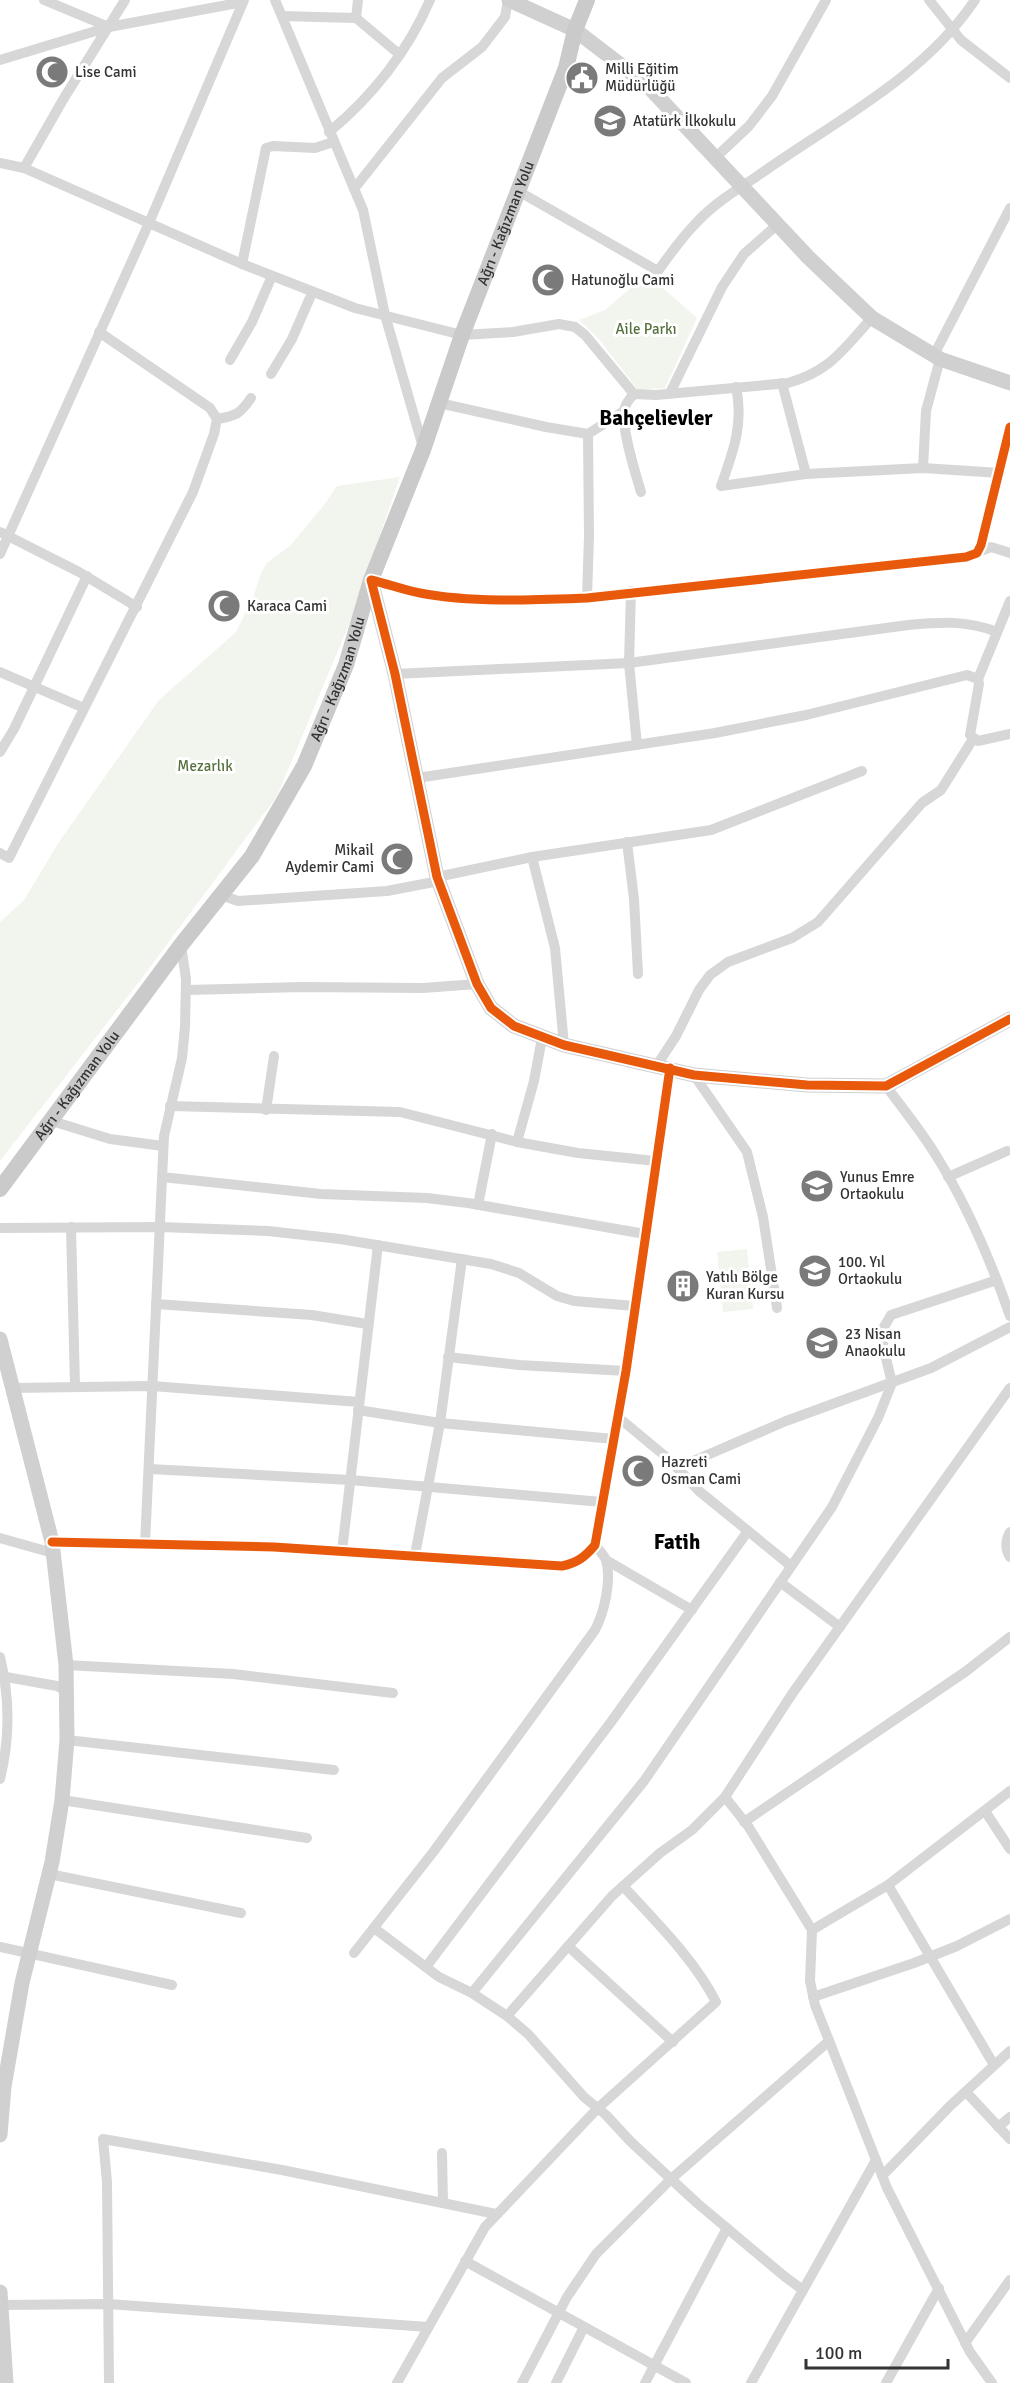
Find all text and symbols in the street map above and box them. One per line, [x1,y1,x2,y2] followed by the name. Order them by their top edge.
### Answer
[34,54,70,90] mosque icon: Lise Cami
[564,60,600,96] public building icon: Milli Eğitim Müdürlüğü
[605,60,679,95] place label: Milli Eğitim Müdürlüğü
[75,63,137,81] place label: Lise Cami
[592,103,628,139] school or university icon: Atatürk İlkokulu
[633,112,736,130] place label: Atatürk İlkokulu
[473,158,538,288] street label: Ağrı - Kağızman Yolu
[530,262,566,298] mosque icon: Hatunoğlu Cami
[571,271,674,289] place label: Hatunoğlu Cami
[615,320,677,338] park label: Aile Parkı
[599,405,713,431] district label: Bahçelievler
[206,588,242,624] mosque icon: Karaca Cami
[247,597,327,615] place label: Karaca Cami
[306,614,369,744] street label: Ağrı - Kağızman Yolu
[177,757,233,775] park label: Mezarlık
[285,841,374,876] place label: Mikail Aydemir Cami
[379,841,415,877] mosque icon: Mikail Aydemir Cami
[30,1027,123,1144] street label: Ağrı - Kağızman Yolu
[799,1168,835,1204] school or university icon: Yunus Emre Ortaokulu
[840,1168,915,1203] place label: Yunus Emre Ortaokulu
[797,1253,833,1289] school or university icon: 100. Yıl Ortaokulu
[838,1253,902,1288] place label: 100. Yıl Ortaokulu
[665,1268,701,1304] building icon: Yatılı Bölge Kuran Kursu
[706,1268,785,1303] place label: Yatılı Bölge Kuran Kursu
[804,1325,840,1361] school or university icon: 23 Nisan Anaokulu
[845,1325,906,1360] place label: 23 Nisan Anaokulu
[620,1453,656,1489] mosque icon: Hazreti Osman Cami
[661,1453,741,1488] place label: Hazreti Osman Cami
[654,1529,700,1555] district label: Fatih
[806,2332,948,2370] scale bar
[815,2342,862,2364] text: 100 m

